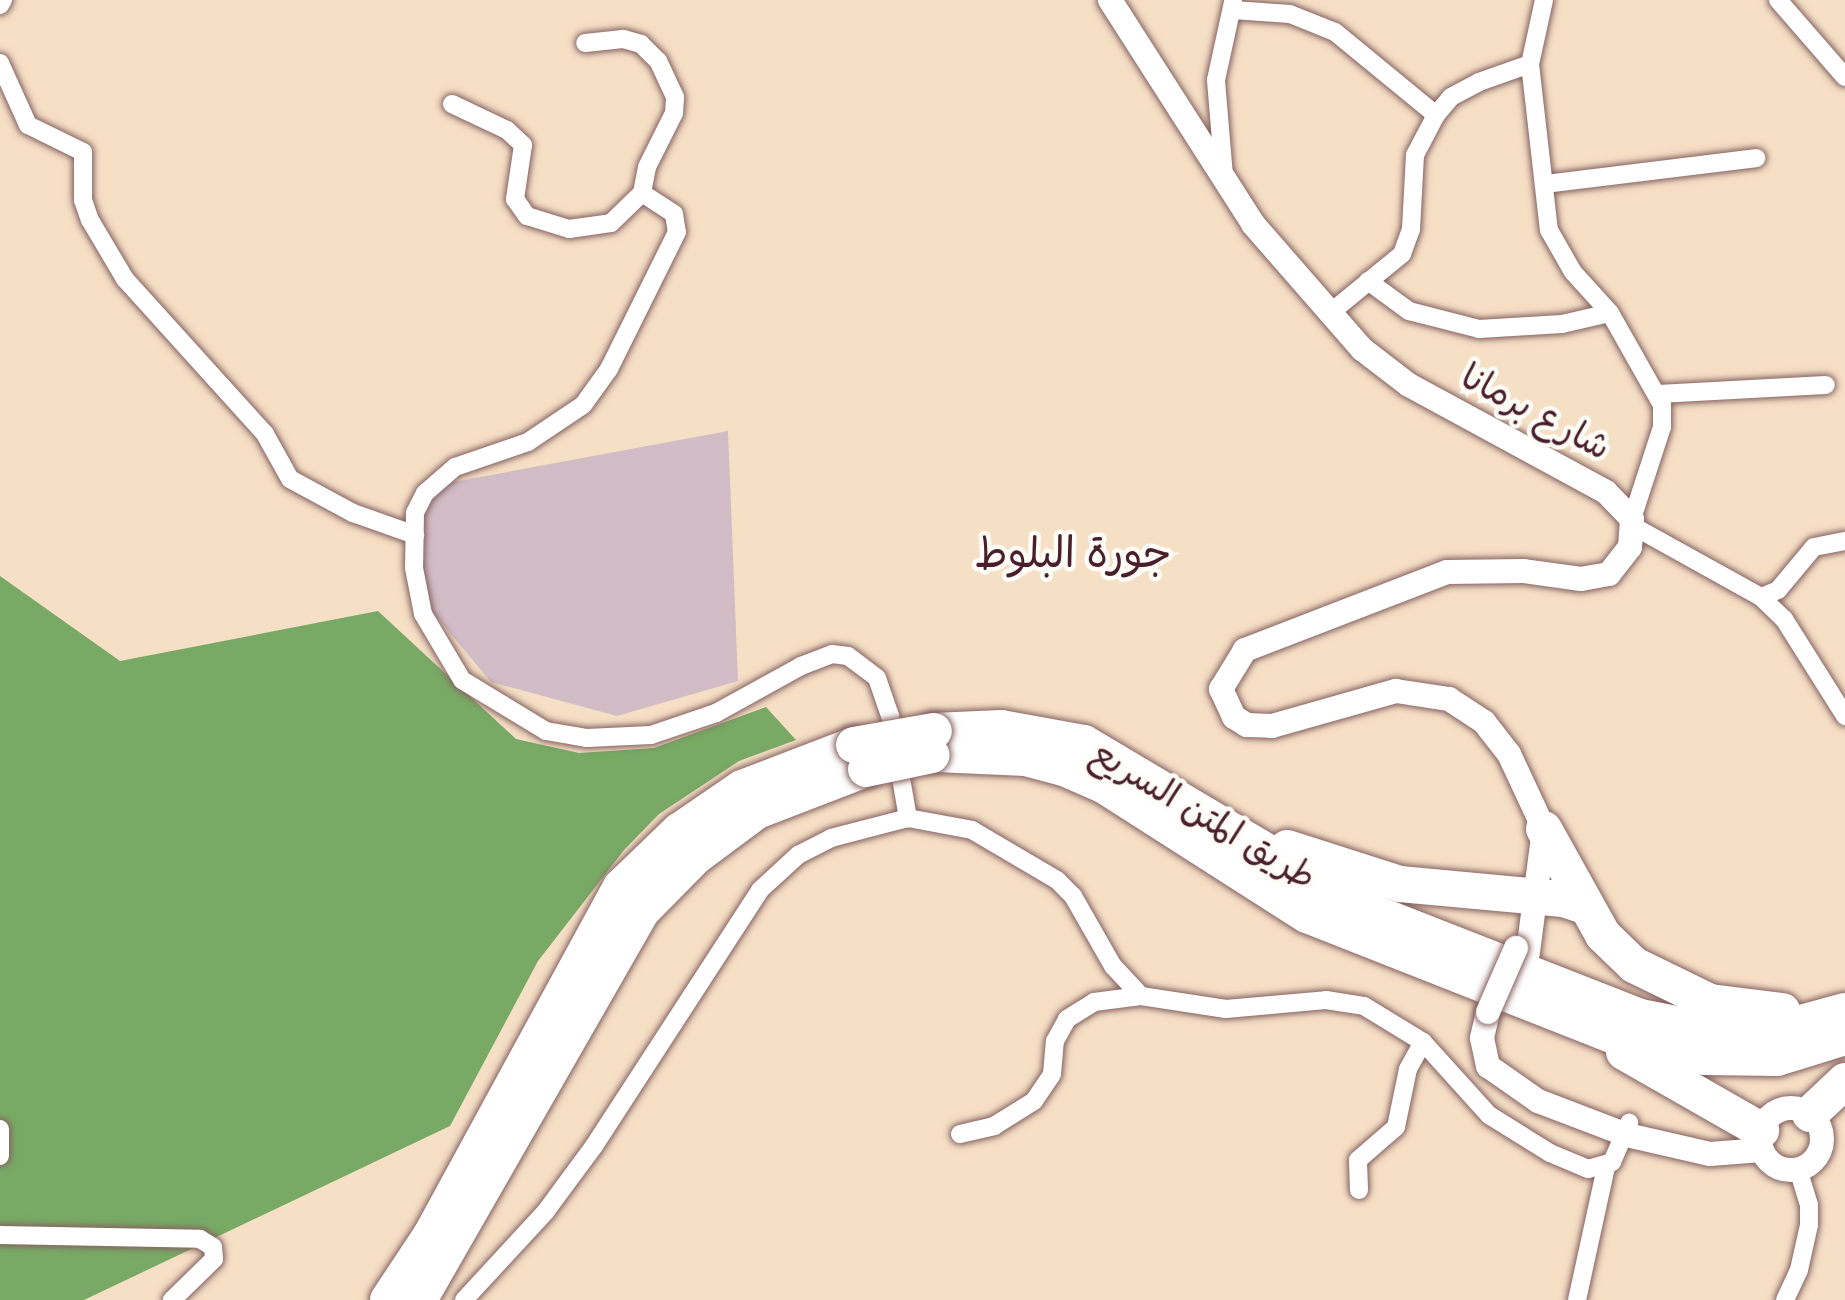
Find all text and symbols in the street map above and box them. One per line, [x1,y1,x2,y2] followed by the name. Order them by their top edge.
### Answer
[1453,356,1617,470] street label: شارع برمانا
[975,530,1171,580] district label: جورة البلوط
[1083,732,1323,900] street label: طريق المتن السريع

